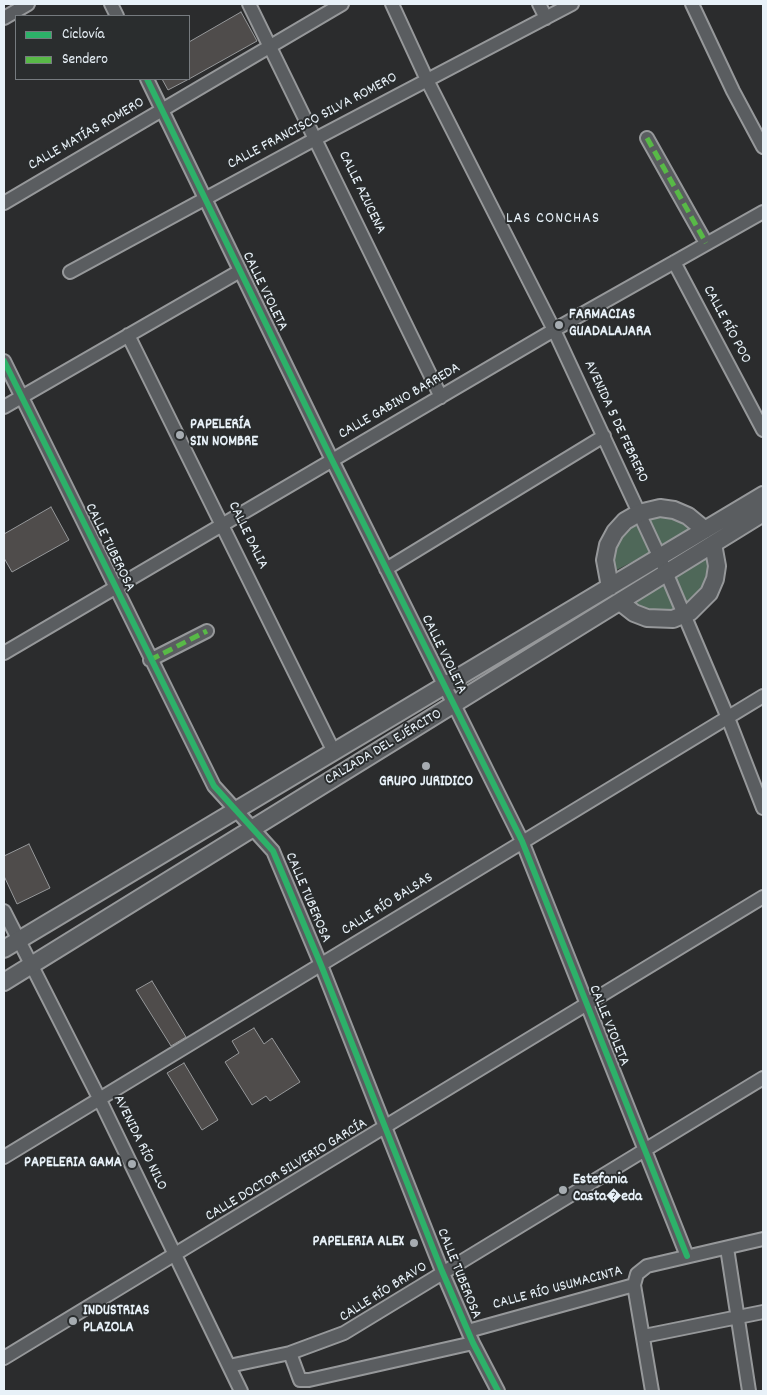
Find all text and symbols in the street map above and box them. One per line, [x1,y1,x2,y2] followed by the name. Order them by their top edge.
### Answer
[15,15,190,80] legend
[62,24,104,46] text: Ciclovía
[62,49,108,71] text: Sendero
[225,70,401,174] street label: CALLE FRANCISCO SILVA ROMERO
[26,94,148,176] street label: CALLE MATÍAS ROMERO
[333,149,389,237] street label: CALLE AZUCENA
[505,210,601,230] district label: LAS CONCHAS
[237,250,291,334] street label: CALLE VIOLETA
[698,283,754,367] street label: CALLE RÍO POO
[569,307,651,342] place label: FARMACIAS GUADALAJARA
[553,319,565,331] marker: FARMACIAS GUADALAJARA
[579,358,651,486] street label: AVENIDA 5 DE FEBRERO
[336,360,464,444] street label: CALLE GABINO BARREDA
[190,417,258,452] place label: PAPELERÍA SIN NOMBRE
[174,429,186,441] marker: PAPELERÍA SIN NOMBRE
[223,499,271,573] street label: CALLE DALIA
[80,501,138,595] street label: CALLE TUBEROSA
[416,613,470,697] street label: CALLE VIOLETA
[322,706,446,790] street label: CALZADA DEL EJÉRCITO
[420,760,432,772] marker: GRUPO JURIDICO
[379,774,473,792] place label: GRUPO JURIDICO
[280,850,334,946] street label: CALLE TUBEROSA
[339,870,437,940] street label: CALLE RÍO BALSAS
[584,983,632,1069] street label: CALLE VIOLETA
[108,1092,170,1194] street label: AVENIDA RÍO NILO
[203,1116,371,1226] street label: CALLE DOCTOR SILVERIO GARCÍA
[24,1155,122,1173] place label: PAPELERIA GAMA
[126,1158,138,1170] marker: PAPELERIA GAMA
[573,1172,642,1207] place label: Estefania Casta�eda
[557,1184,569,1196] marker: Estefania Casta�eda
[432,1226,484,1322] street label: CALLE TUBEROSA
[312,1234,404,1252] place label: PAPELERIA ALEX
[408,1237,420,1249] marker: PAPELERIA ALEX
[337,1259,431,1327] street label: CALLE RÍO BRAVO
[491,1263,625,1315] street label: CALLE RÍO USUMACINTA
[83,1303,149,1338] place label: INDUSTRIAS PLAZOLA
[67,1315,79,1327] marker: INDUSTRIAS PLAZOLA

